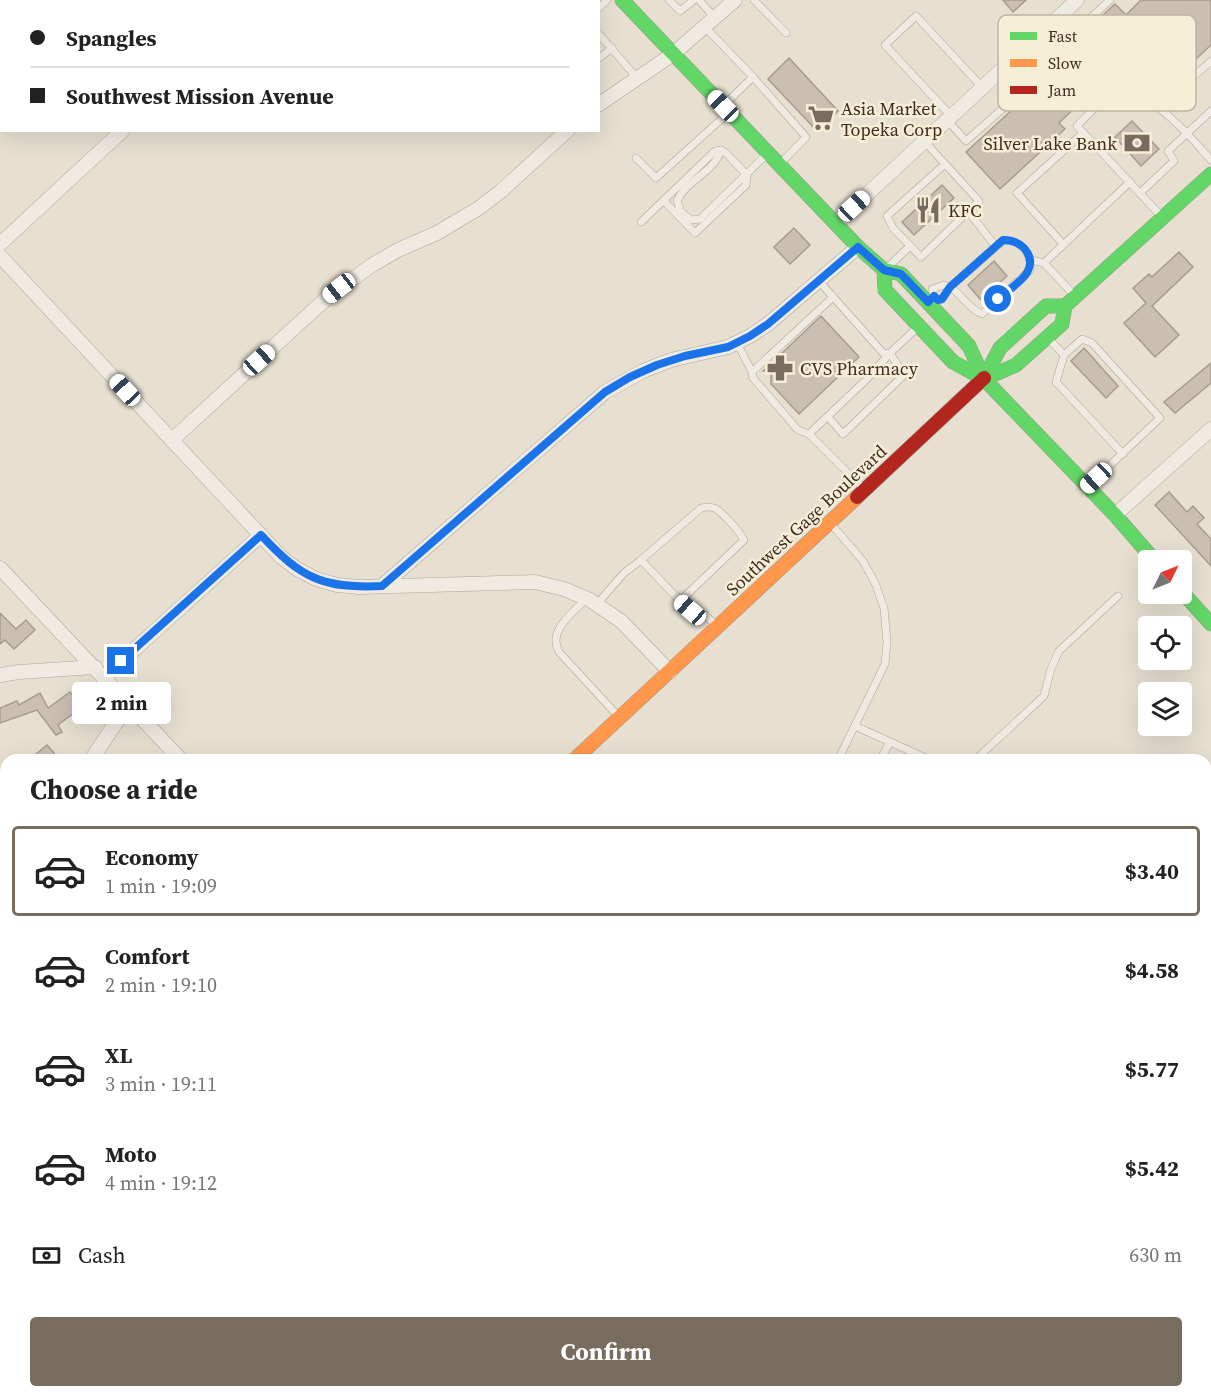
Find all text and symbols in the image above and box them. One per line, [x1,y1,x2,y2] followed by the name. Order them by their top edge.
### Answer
[998,15,1196,111] legend
[66,23,157,53] text: Spangles
[1048,25,1078,47] text: Fast
[1048,52,1083,74] text: Slow
[1047,79,1076,101] text: Jam
[66,81,334,111] text: Southwest Mission Avenue
[704,87,742,125] car
[841,96,942,142] place label: Asia Market Topeka Corp
[806,103,836,133] supermarket icon: Asia Market Topeka Corp
[1122,128,1152,158] bank icon: Silver Lake Bank
[984,131,1117,156] place label: Silver Lake Bank
[835,187,873,225] car
[913,195,943,225] restaurant icon: KFC
[948,198,982,223] place label: KFC
[319,270,359,306] car
[984,285,1011,312] route start
[240,341,278,379] car
[765,353,795,383] pharmacy icon: CVS Pharmacy
[800,356,919,381] place label: CVS Pharmacy
[106,371,144,409] car
[720,439,892,601] street label: Southwest Gage Boulevard
[1077,459,1115,497] car
[1138,550,1192,604] north arrow
[1138,550,1192,736] map controls
[671,591,709,629] car
[1138,616,1192,670] button: locate
[107,647,134,674] route end
[72,682,170,724] callout: 2 min
[1138,682,1192,736] button: layers
[96,689,147,717] text: 2 min
[30,771,198,808] text: Choose a ride
[105,842,199,872] text: Economy
[33,844,87,898] icon: car
[1125,856,1179,886] text: $3.40
[105,872,217,900] text: 1 min · 19:09
[105,941,189,971] text: Comfort
[33,943,87,997] icon: car
[1125,955,1179,985] text: $4.58
[105,971,217,999] text: 2 min · 19:10
[105,1040,132,1070] text: XL
[33,1042,87,1096] icon: car
[1125,1054,1179,1084] text: $5.77
[105,1070,217,1098] text: 3 min · 19:11
[105,1139,157,1169] text: Moto
[33,1141,87,1195] icon: car
[1125,1153,1179,1183] text: $5.42
[105,1169,217,1197] text: 4 min · 19:12
[30,1239,63,1272] icon: cash
[78,1240,126,1270] text: Cash
[1129,1241,1182,1269] text: 630 m
[30,1317,1182,1386] button: Confirm

